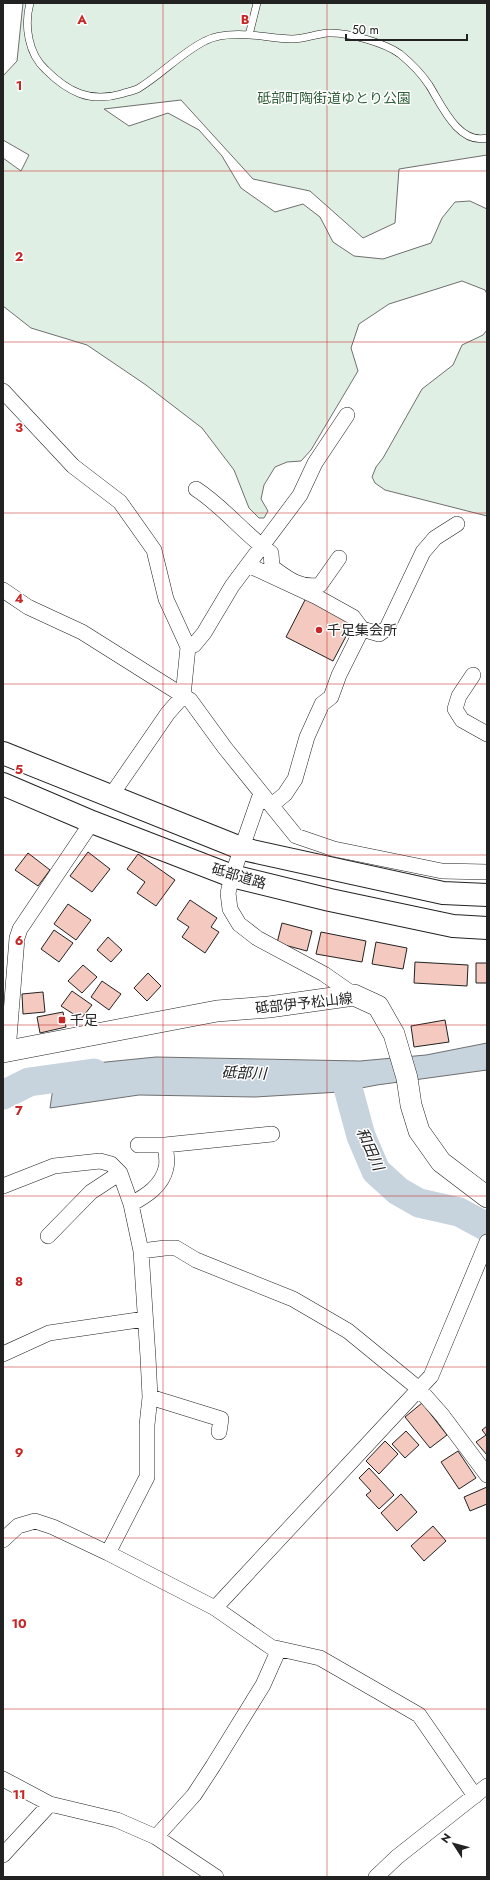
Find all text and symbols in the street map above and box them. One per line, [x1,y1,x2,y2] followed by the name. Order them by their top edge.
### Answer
[76,10,87,29] text: A
[241,10,250,29] text: B
[346,16,467,42] scale bar
[352,21,379,39] text: 50 m
[16,76,22,95] text: 1
[257,88,411,108] park label: 砥部町陶街道ゆとり公園
[15,247,23,266] text: 2
[15,418,23,437] text: 3
[14,589,24,608] text: 4
[327,620,397,640] place label: 千足集会所
[314,625,324,635] marker: 千足集会所
[15,760,23,779] text: 5
[209,858,269,894] street label: 砥部道路
[15,931,24,950] text: 6
[254,988,354,1018] street label: 砥部伊予松山線
[70,1010,98,1030] place label: 千足
[57,1015,67,1025] marker: 千足
[221,1061,269,1085] water label: 砥部川
[15,1101,23,1120] text: 7
[351,1124,390,1176] water label: 和田川
[15,1272,23,1291] text: 8
[15,1443,24,1462] text: 9
[11,1614,27,1633] text: 10
[12,1785,26,1804] text: 11
[434,1824,474,1864] north arrow
[437,1830,455,1846] text: N

